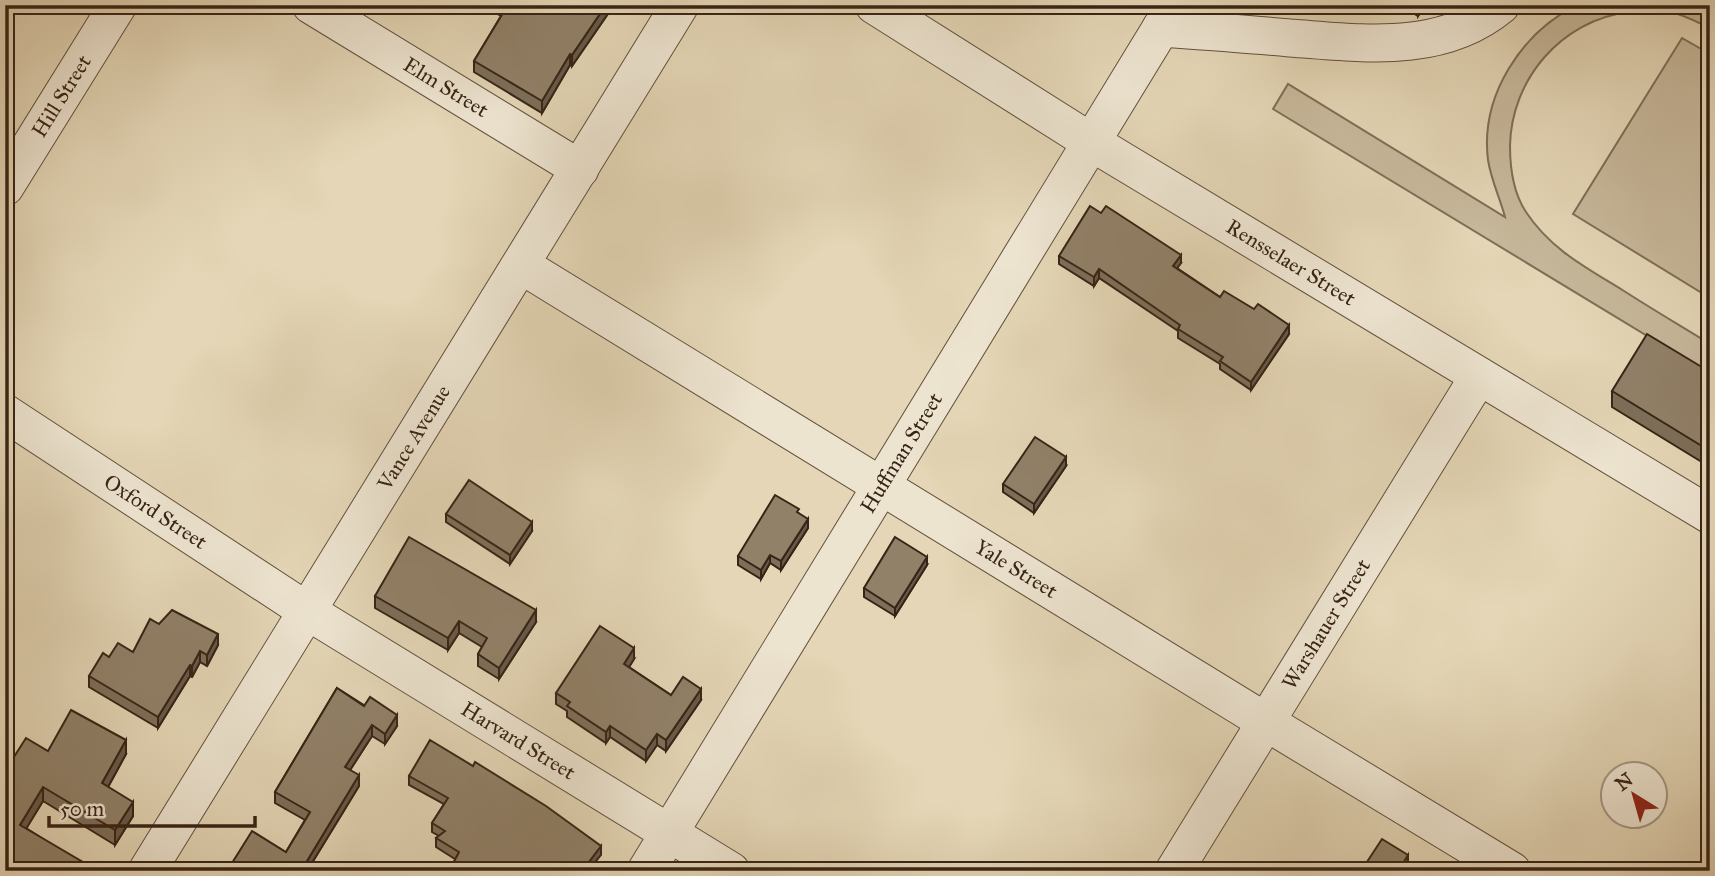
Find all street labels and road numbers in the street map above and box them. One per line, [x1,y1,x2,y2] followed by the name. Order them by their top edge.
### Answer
[26,50,97,142] street label: Hill Street
[399,51,494,123] street label: Elm Street
[1221,213,1361,312] street label: Rensselaer Street
[371,380,456,496] street label: Vance Avenue
[855,387,948,518] street label: Huffman Street
[99,468,212,555] street label: Oxford Street
[970,534,1063,604] street label: Yale Street
[1276,554,1376,694] street label: Warshauer Street
[456,696,581,786] street label: Harvard Street

